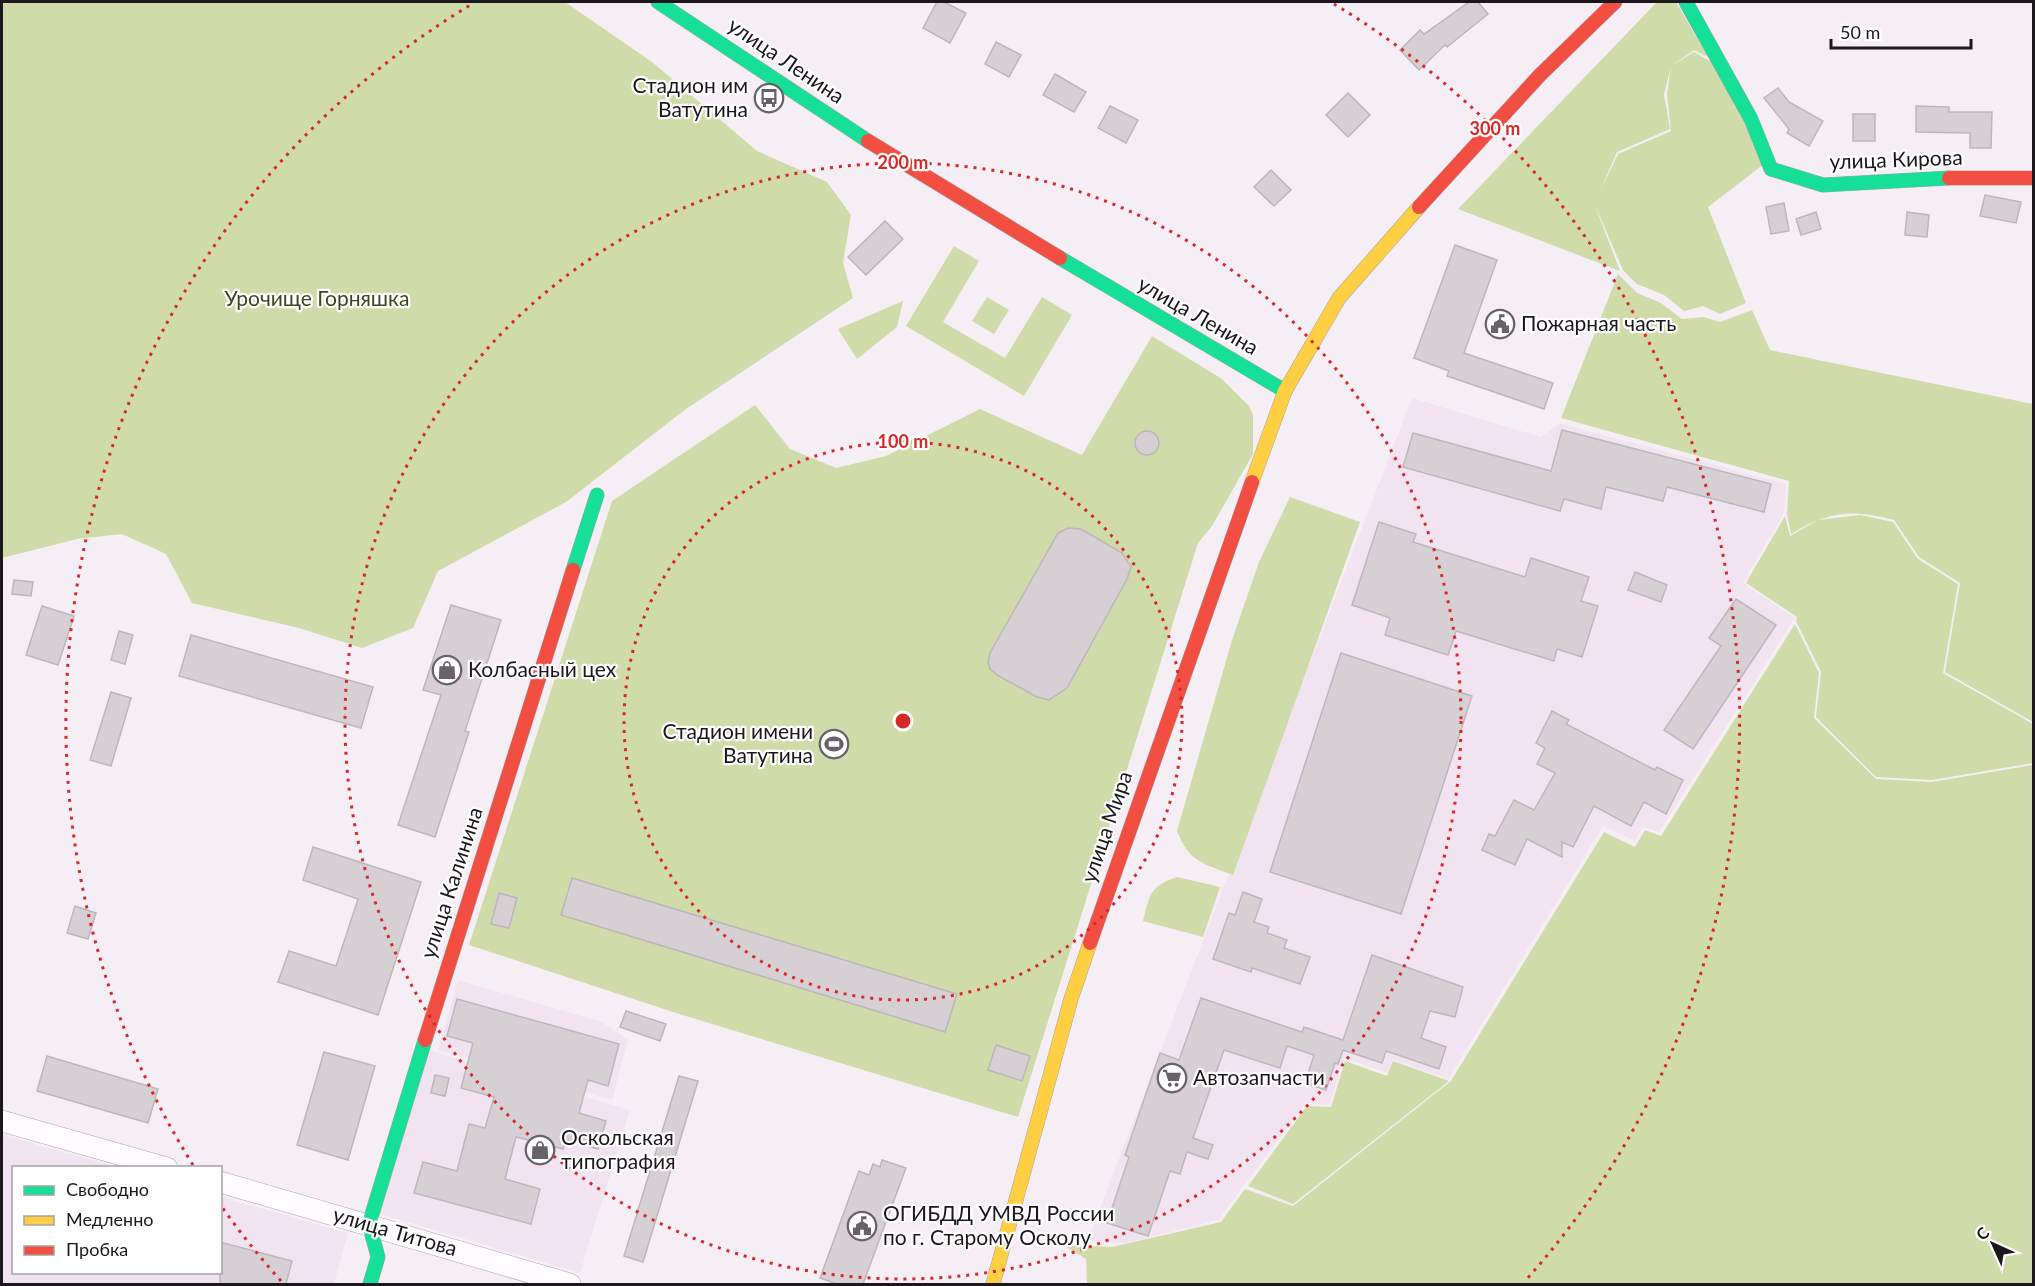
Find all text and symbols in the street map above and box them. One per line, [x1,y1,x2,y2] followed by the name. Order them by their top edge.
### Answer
[724,12,850,108] street label: улица Ленина
[1831,12,1970,50] scale bar
[1840,21,1880,43] text: 50 m
[632,72,748,121] place label: Стадион им Ватутина
[753,82,785,114] bus stop icon: Стадион им Ватутина
[1470,117,1520,139] text: 300 m
[1829,144,1963,173] street label: улица Кирова
[878,151,928,173] text: 200 m
[1134,270,1263,359] street label: улица Ленина
[225,285,409,310] park label: Урочище Горняшка
[1484,308,1516,340] public building icon: Пожарная часть
[1521,310,1676,335] place label: Пожарная часть
[878,430,928,452] text: 100 m
[431,654,463,686] shop icon: Колбасный цех
[468,656,617,681] place label: Колбасный цех
[893,711,913,731] centre of rings
[662,718,813,767] place label: Стадион имени Ватутина
[818,728,850,760] sports icon: Стадион имени Ватутина
[1075,767,1136,886] street label: улица Мира
[414,804,487,961] street label: улица Калинина
[1156,1062,1188,1094] supermarket icon: Автозапчасти
[1193,1064,1325,1089] place label: Автозапчасти
[561,1124,676,1173] place label: Оскольская типография
[524,1134,556,1166] shop icon: Оскольская типография
[12,1166,222,1274] legend
[66,1178,149,1200] text: Свободно
[883,1200,1114,1249] place label: ОГИБДД УМВД России по г. Старому Осколу
[331,1201,460,1260] street label: улица Титова
[66,1208,154,1230] text: Медленно
[846,1210,878,1242] public building icon: ОГИБДД УМВД России по г. Старому Осколу
[1963,1214,2023,1274] north arrow
[1972,1222,1993,1244] text: С
[66,1238,128,1260] text: Пробка

